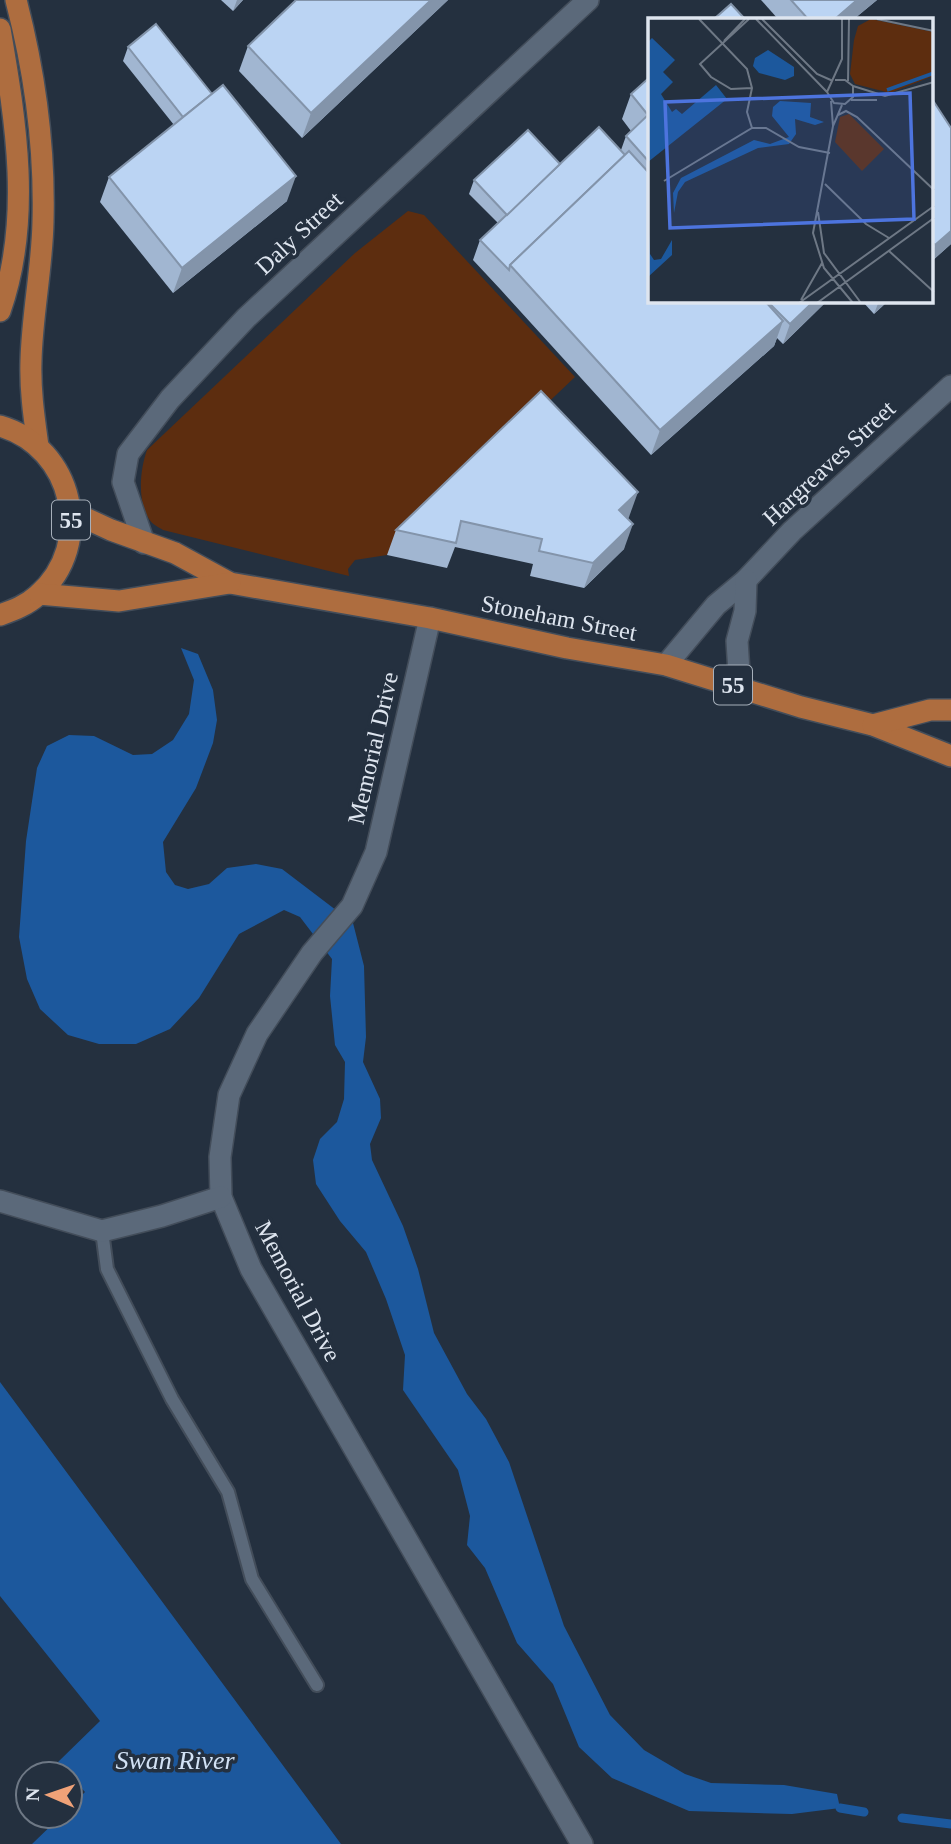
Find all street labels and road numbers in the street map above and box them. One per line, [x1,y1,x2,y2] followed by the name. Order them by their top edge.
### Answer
[250,186,348,280] street label: Daly Street
[758,395,901,531] street label: Hargreaves Street
[52,500,90,540] road number: 55
[479,590,639,646] street label: Stoneham Street
[714,666,752,705] road number: 55
[343,669,403,827] street label: Memorial Drive
[250,1216,346,1366] street label: Memorial Drive

